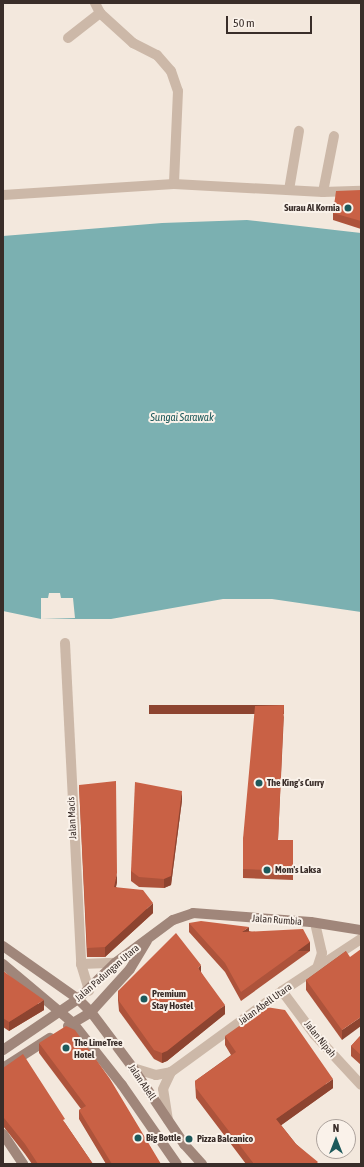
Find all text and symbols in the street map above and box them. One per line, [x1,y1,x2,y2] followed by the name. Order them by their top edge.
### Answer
[228,8,314,34] scale bar
[233,16,255,30] text: 50 m
[284,202,340,214] place label: Surau Al Kornia
[343,203,353,213] marker: Surau Al Kornia
[150,410,214,424] water label: Sungai Sarawak
[267,777,324,789] place label: The King's Curry
[254,778,264,788] marker: The King's Curry
[65,797,79,839] street label: Jalan Macis
[275,864,321,876] place label: Mom's Laksa
[262,865,272,875] marker: Mom's Laksa
[252,912,302,928] street label: Jalan Rumbia
[73,942,141,1004] street label: Jalan Padungan Utara
[236,981,294,1027] street label: Jalan Abell Utara
[152,987,193,1010] place label: Premium Stay Hostel
[139,994,149,1004] marker: Premium Stay Hostel
[302,1018,338,1060] street label: Jalan Nipah
[74,1036,123,1060] place label: The LimeTree Hotel
[61,1043,71,1053] marker: The LimeTree Hotel
[126,1062,158,1102] street label: Jalan Abell
[316,1119,356,1159] north arrow
[333,1122,339,1134] text: N
[146,1132,181,1144] place label: Big Bottle
[133,1133,143,1143] marker: Big Bottle
[197,1133,253,1145] place label: Pizza Balcanico
[184,1134,194,1144] marker: Pizza Balcanico

